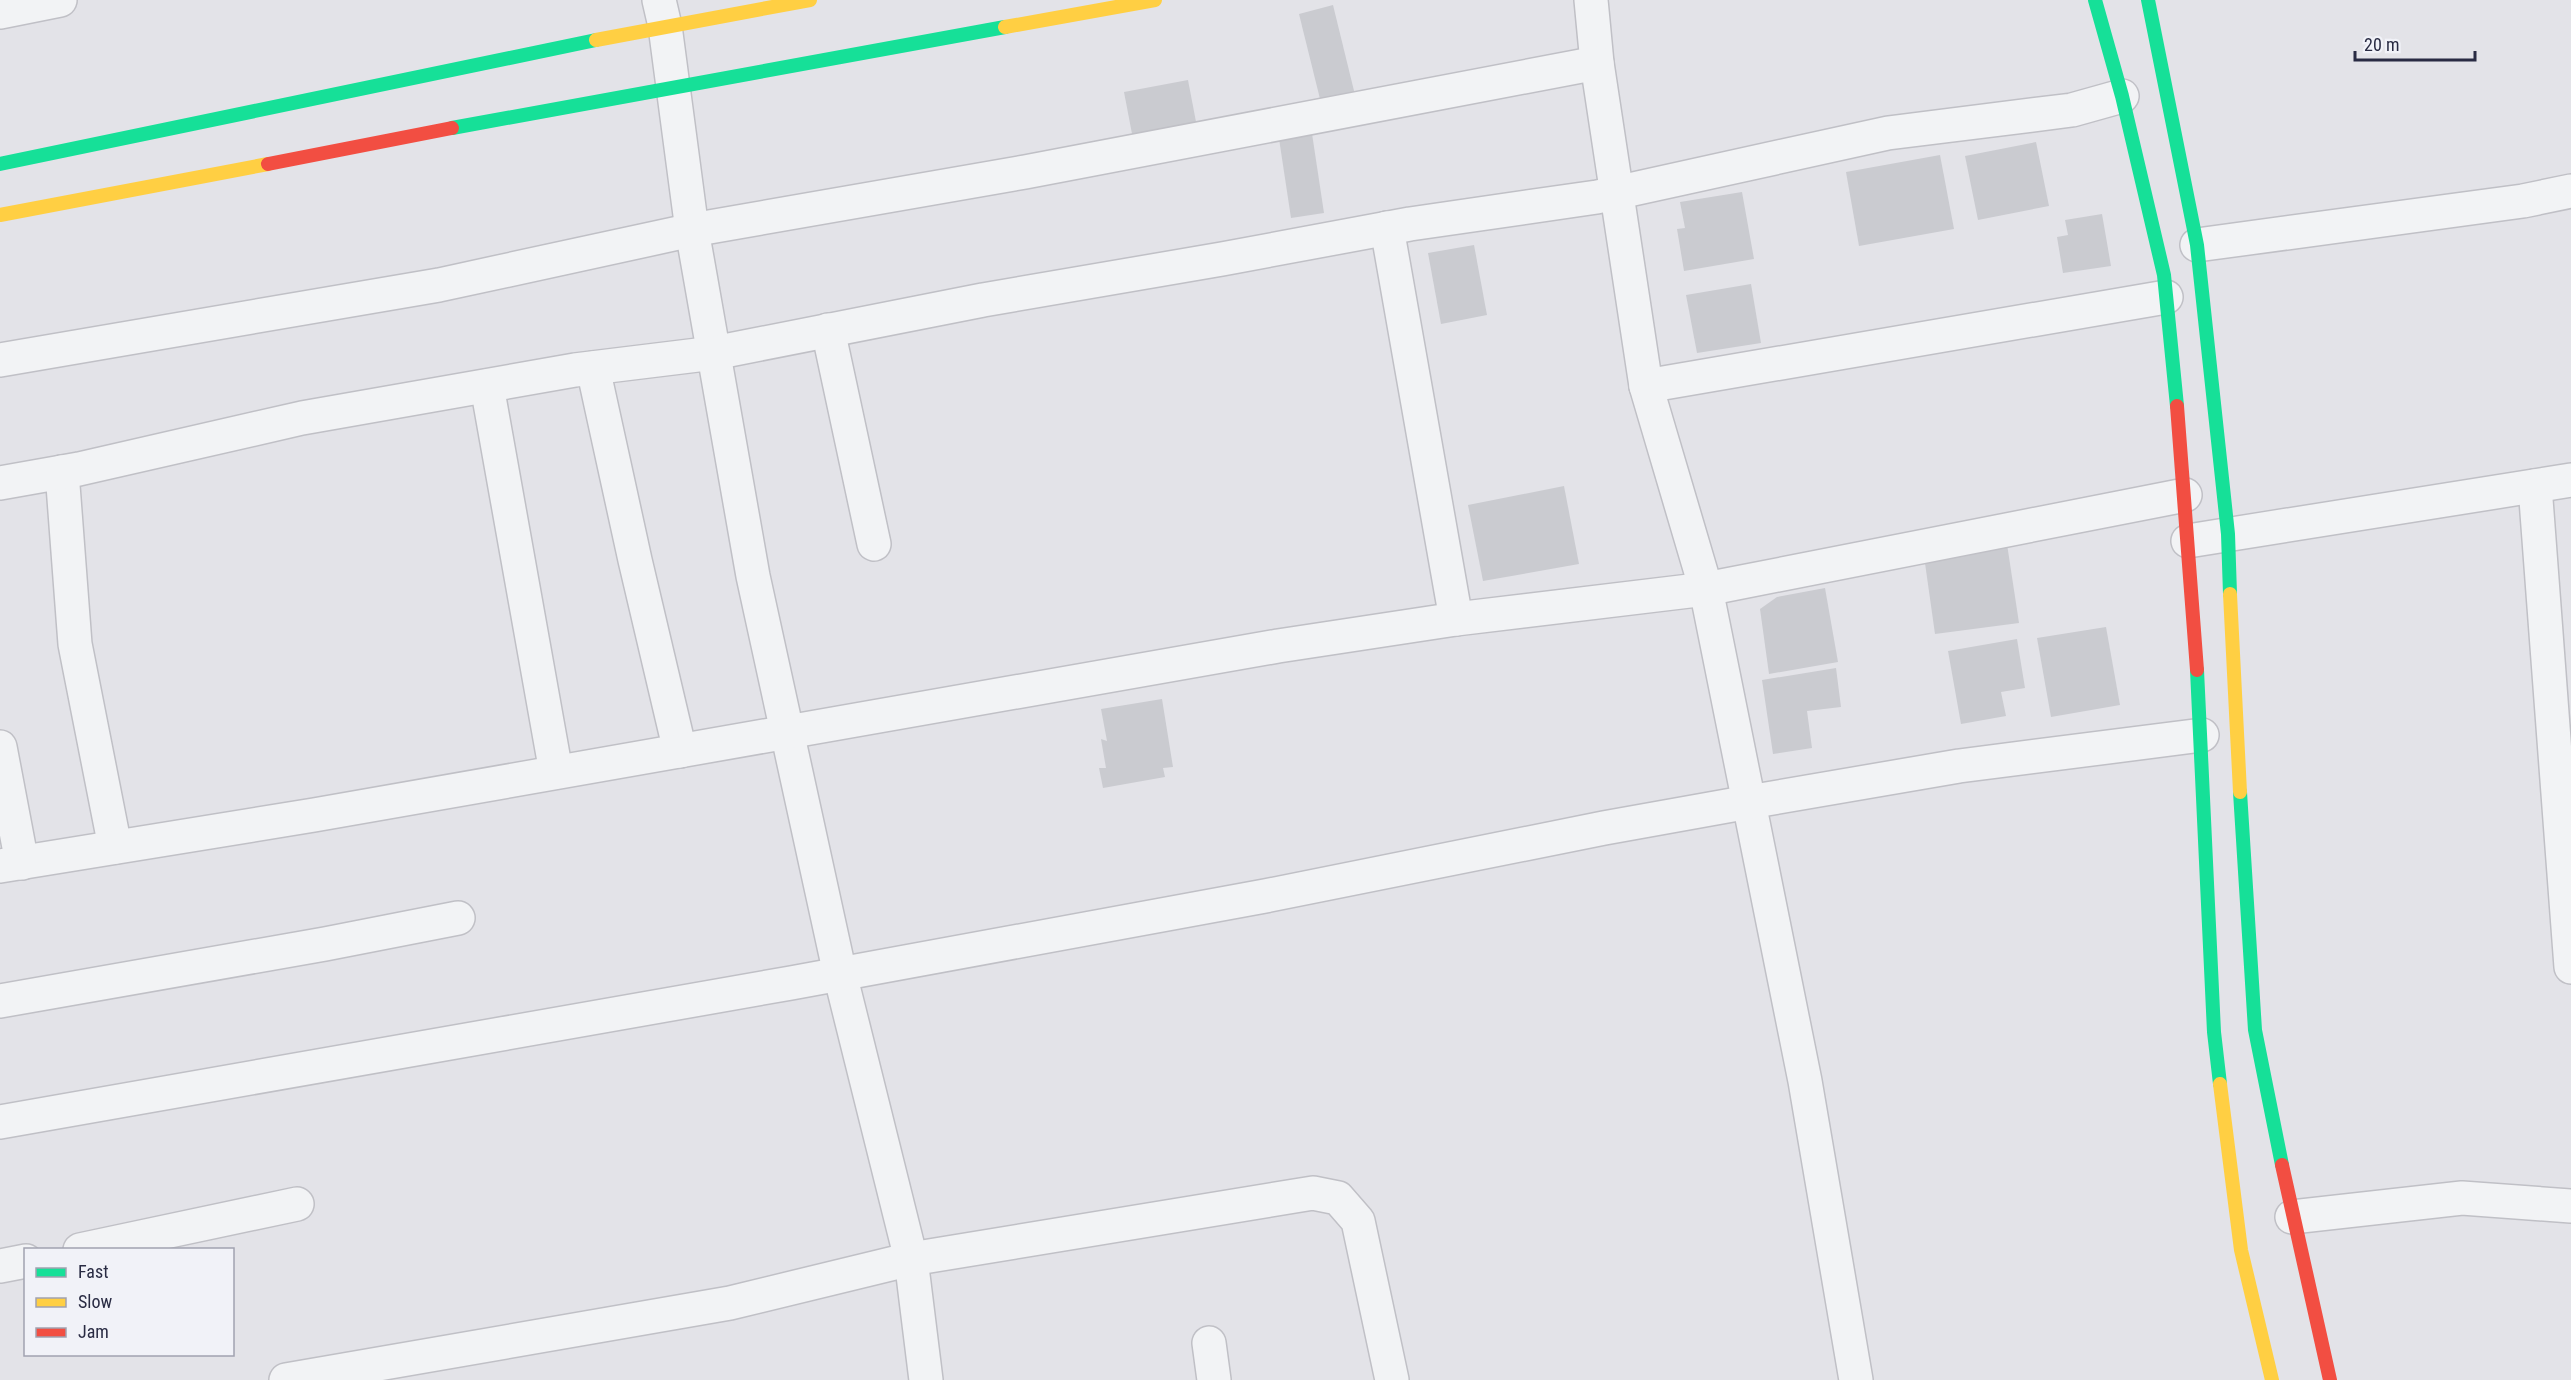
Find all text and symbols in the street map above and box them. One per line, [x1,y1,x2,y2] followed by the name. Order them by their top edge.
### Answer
[2355,24,2475,62] scale bar
[2364,34,2399,55] text: 20 m
[24,1248,234,1356] legend
[78,1261,109,1282] text: Fast
[78,1291,113,1312] text: Slow
[78,1321,109,1342] text: Jam

